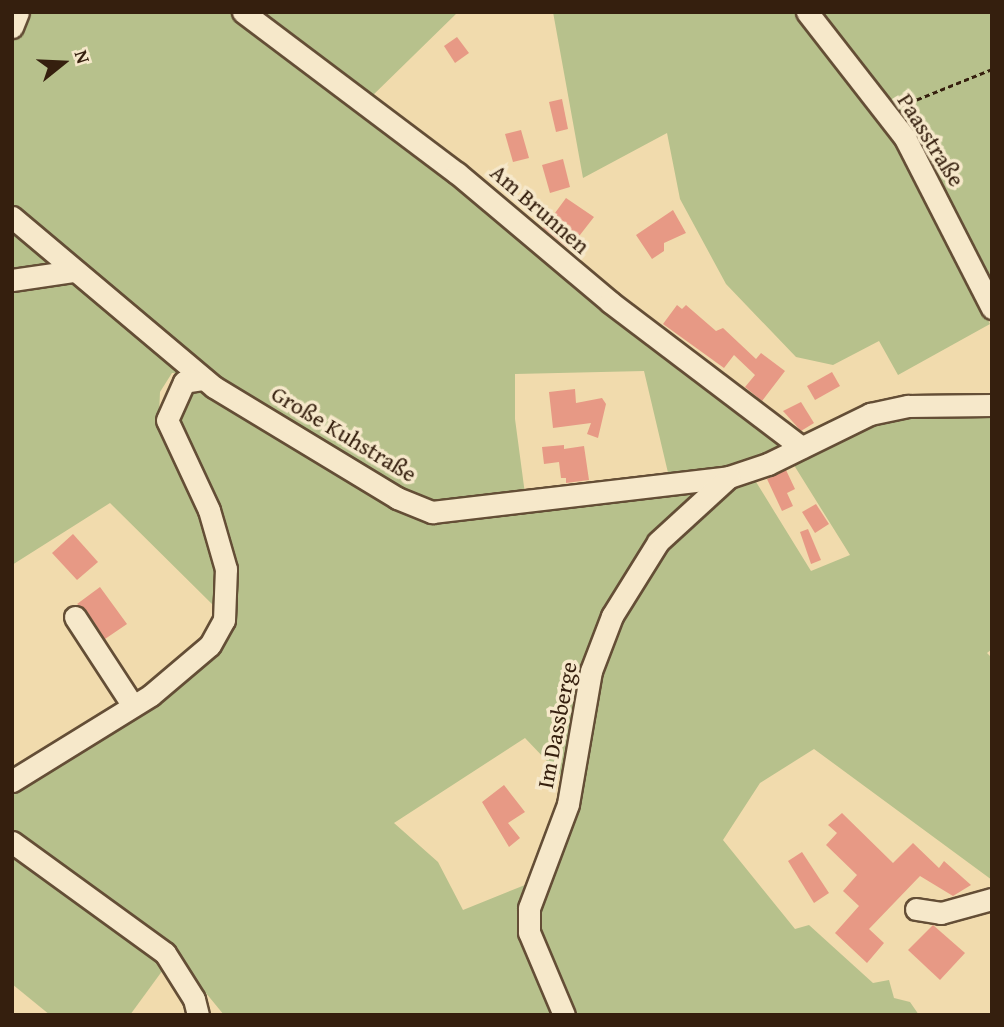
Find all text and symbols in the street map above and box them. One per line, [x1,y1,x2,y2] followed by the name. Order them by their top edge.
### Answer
[28,28,98,98] north arrow
[68,46,98,67] text: N
[892,88,970,192] street label: Paasstraße
[485,158,595,260] street label: Am Brunnen
[266,380,422,488] street label: Große Kuhstraße
[531,659,583,791] street label: Im Dassberge

